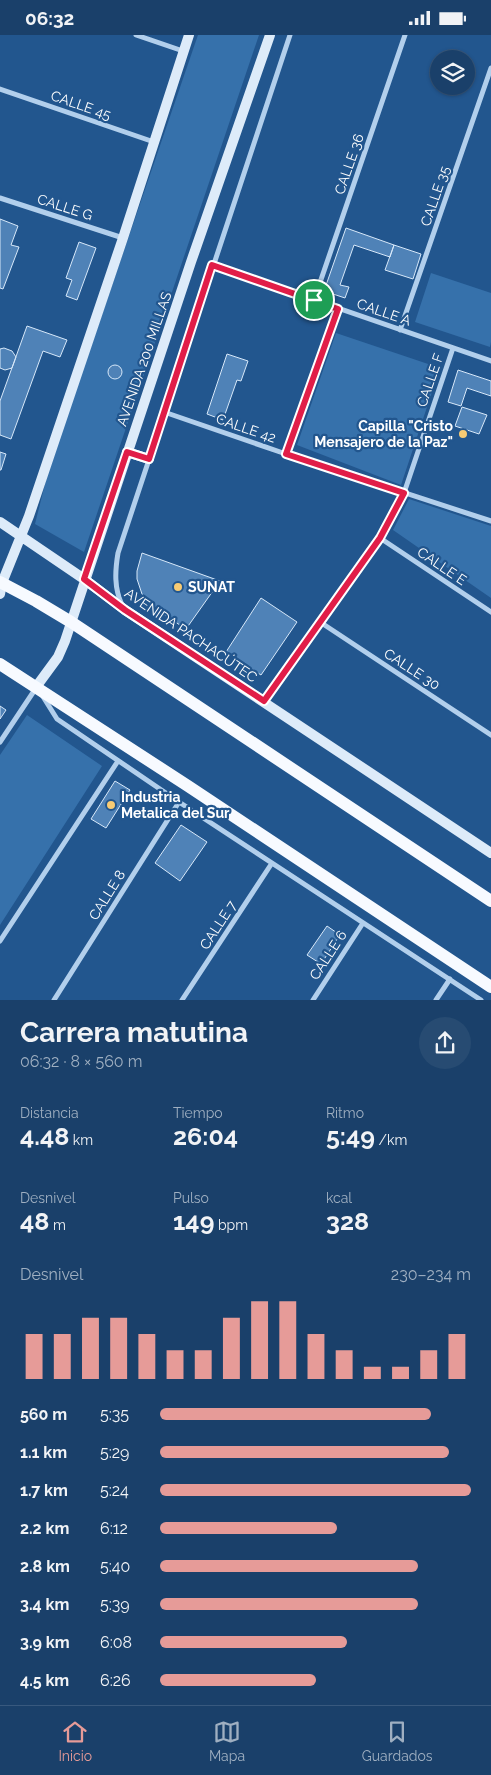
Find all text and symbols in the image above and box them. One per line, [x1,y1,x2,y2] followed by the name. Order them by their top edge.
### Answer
[25,7,74,29] text: 06:32
[430,50,475,95] map controls
[430,50,475,95] button: layers
[49,87,114,123] street label: CALLE 45
[331,131,367,197] street label: CALLE 36
[417,164,453,228] street label: CALLE 35
[35,191,95,223] street label: CALLE G
[293,279,335,321] pin
[300,286,328,314] icon: arrive
[113,289,175,428] street label: AVENIDA 200 MILLAS
[355,295,414,329] street label: CALLE A
[413,351,447,409] street label: CALLE F
[214,410,278,446] street label: CALLE 42
[314,418,454,450] place label: Capilla "Cristo Mensajero de la Paz"
[457,428,469,440] marker: Capilla "Cristo Mensajero de la Paz"
[414,544,470,588] street label: CALLE E
[188,579,235,595] place label: SUNAT
[172,581,184,593] marker: SUNAT
[122,584,261,685] street label: AVENIDA PACHACÚTEC
[381,645,443,693] street label: CALLE 30
[121,789,230,821] place label: Industria Metalica del Sur
[105,799,117,811] marker: Industria Metalica del Sur
[85,867,129,923] street label: CALLE 8
[196,897,240,952] street label: CALLE 7
[306,927,350,983] street label: CALLE 6
[20,1016,248,1049] text: Carrera matutina
[419,1017,471,1069] button: share
[20,1052,142,1071] text: 06:32 · 8 × 560 m
[20,1105,79,1121] text: Distancia
[173,1105,223,1121] text: Tiempo
[326,1105,364,1121] text: Ritmo
[20,1121,69,1151] text: 4.48
[173,1121,238,1151] text: 26:04
[326,1121,375,1151] text: 5:49
[69,1132,93,1148] text: km
[375,1132,407,1148] text: /km
[20,1190,75,1206] text: Desnivel
[173,1190,209,1206] text: Pulso
[326,1190,352,1206] text: kcal
[20,1206,49,1236] text: 48
[173,1206,214,1236] text: 149
[326,1206,369,1236] text: 328
[49,1217,66,1233] text: m
[214,1217,248,1233] text: bpm
[20,1265,83,1284] text: Desnivel
[391,1265,471,1284] text: 230–234 m
[20,1405,67,1424] text: 560 m
[100,1405,129,1424] text: 5:35
[20,1443,67,1462] text: 1.1 km
[100,1443,129,1462] text: 5:29
[20,1481,68,1500] text: 1.7 km
[100,1481,129,1500] text: 5:24
[20,1519,69,1538] text: 2.2 km
[100,1519,128,1538] text: 6:12
[20,1557,70,1576] text: 2.8 km
[100,1557,130,1576] text: 5:40
[20,1595,69,1614] text: 3.4 km
[100,1595,130,1614] text: 5:39
[20,1633,70,1652] text: 3.9 km
[100,1633,132,1652] text: 6:08
[20,1671,69,1690] text: 4.5 km
[100,1671,131,1690] text: 6:26
[58,1718,92,1764] tab: Inicio
[209,1718,245,1764] tab: Mapa
[362,1718,433,1764] tab: Guardados

